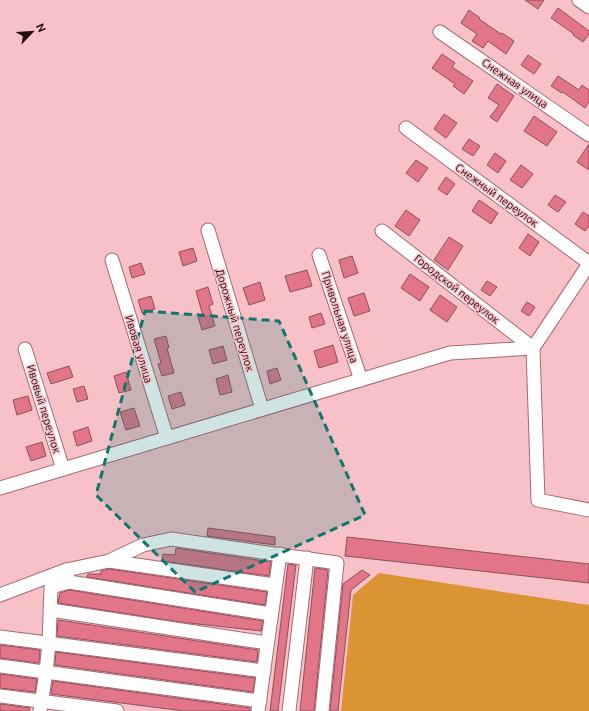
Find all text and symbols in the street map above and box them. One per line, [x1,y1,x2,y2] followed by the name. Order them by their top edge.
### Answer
[12,12,52,52] north arrow
[34,22,48,34] text: N
[480,56,550,110] street label: Снежная улица
[453,161,541,229] street label: Снежный переулок
[412,252,502,326] street label: Городской переулок
[214,267,257,373] street label: Дорожный переулок
[319,270,361,364] street label: Привольная улица
[123,313,155,385] street label: Ивовая улица
[25,363,63,455] street label: Ивовый переулок

